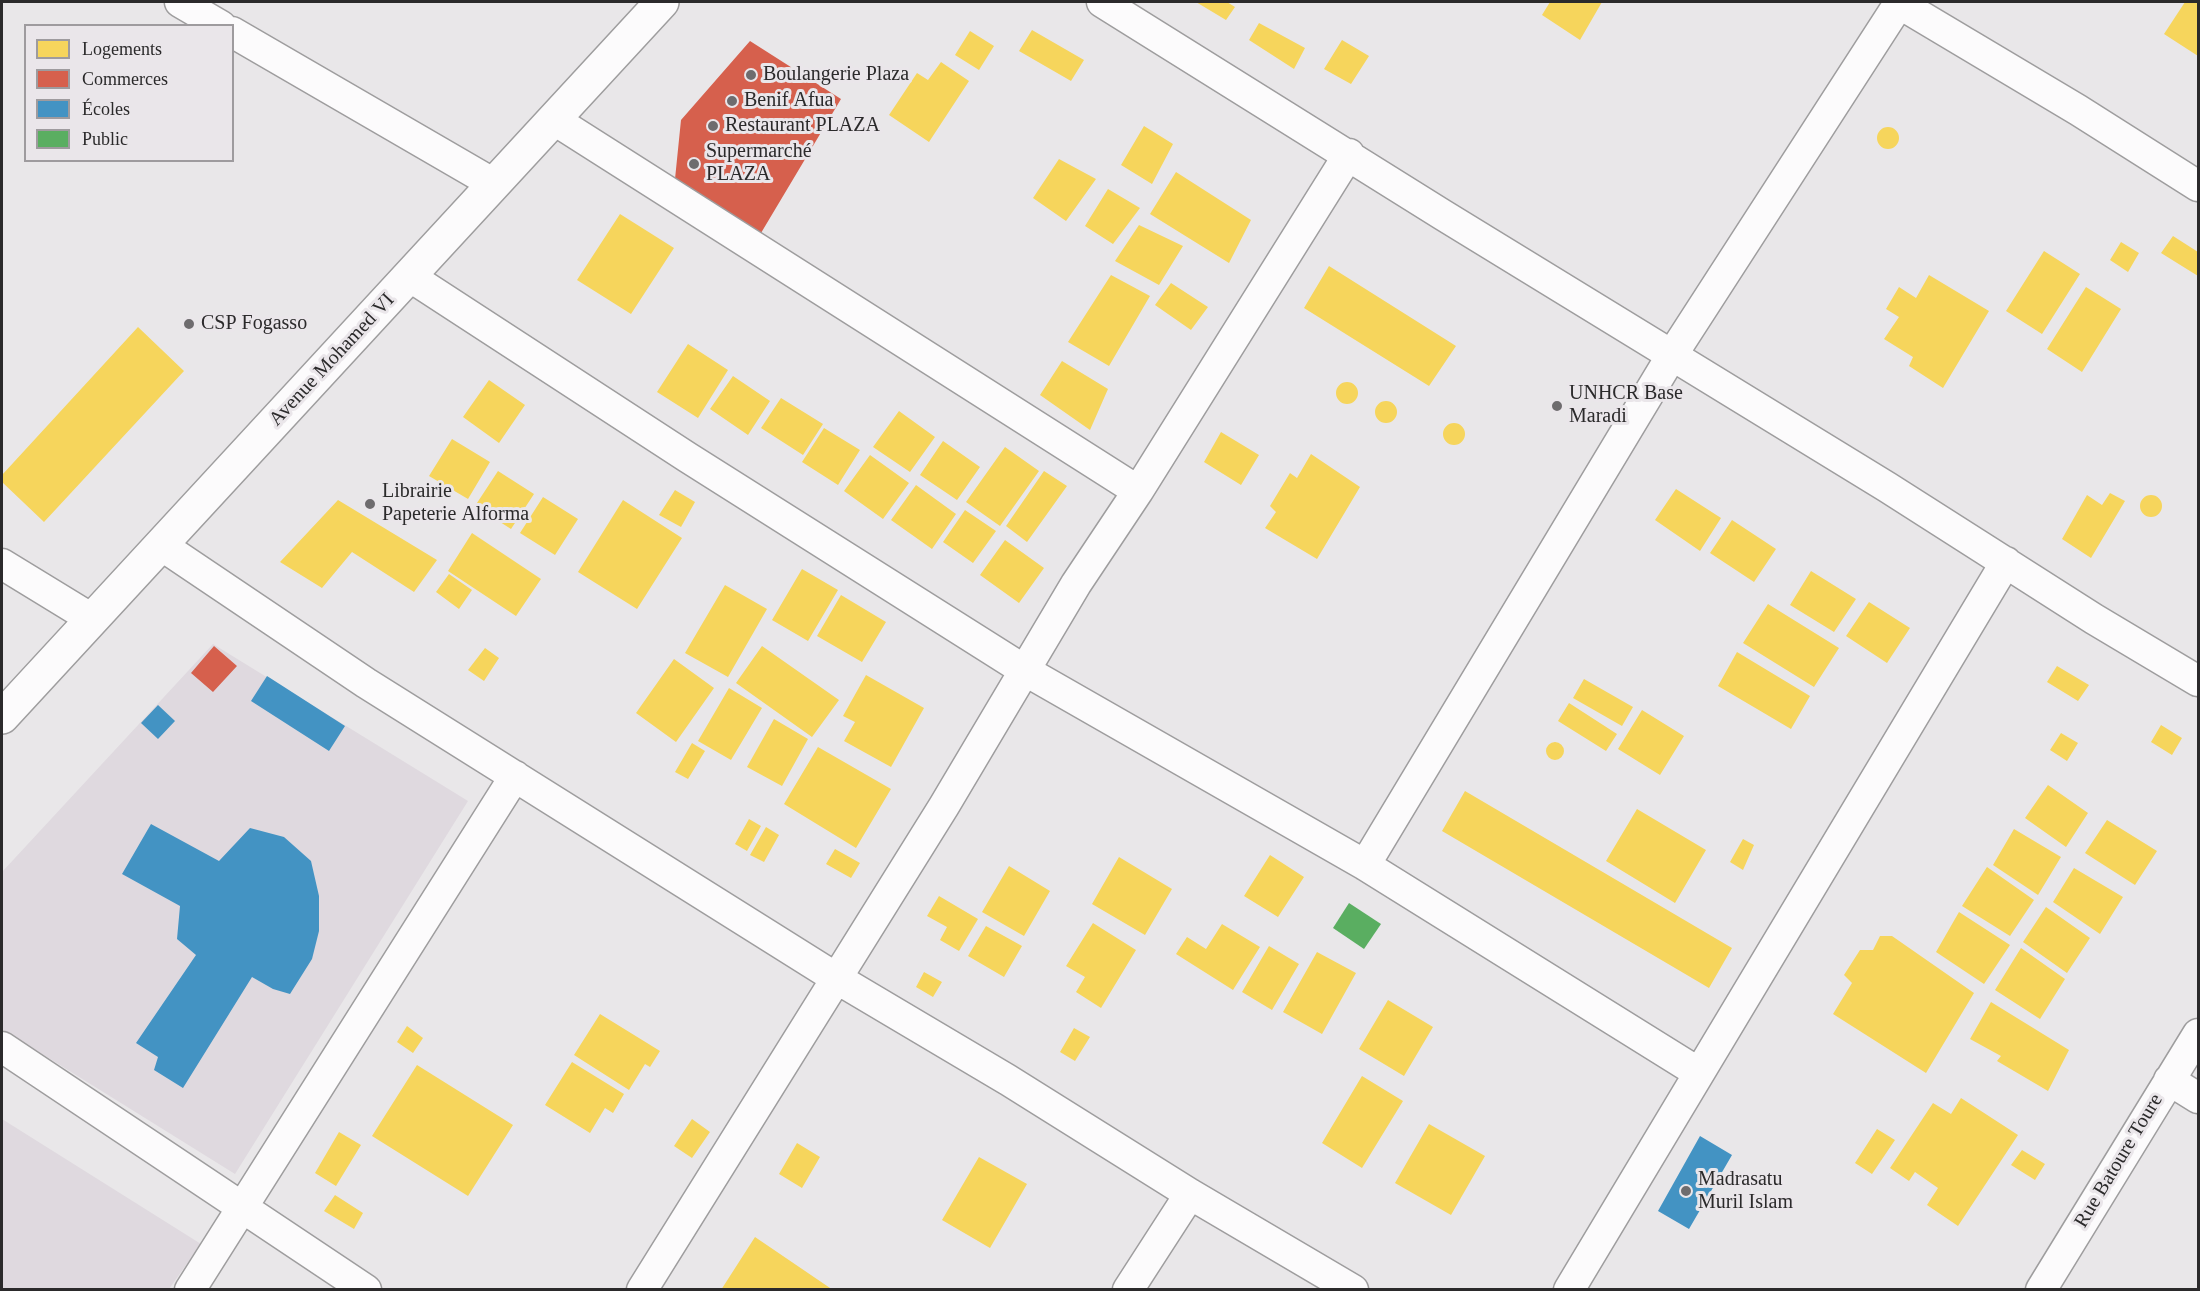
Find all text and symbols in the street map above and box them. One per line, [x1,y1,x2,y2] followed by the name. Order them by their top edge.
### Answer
[24,24,234,162] legend
[82,39,162,59] text: Logements
[763,63,909,87] place label: Boulangerie Plaza
[744,68,758,82] marker: Boulangerie Plaza
[82,69,168,89] text: Commerces
[744,89,833,113] place label: Benif Afua
[725,94,739,108] marker: Benif Afua
[82,99,130,119] text: Écoles
[725,114,880,138] place label: Restaurant PLAZA
[706,119,720,133] marker: Restaurant PLAZA
[82,129,128,149] text: Public
[706,140,812,187] place label: Supermarché PLAZA
[687,157,701,171] marker: Supermarché PLAZA
[264,289,400,431] street label: Avenue Mohamed VI
[201,312,307,336] place label: CSP Fogasso
[182,317,196,331] marker: CSP Fogasso
[1569,382,1683,429] place label: UNHCR Base Maradi
[1550,399,1564,413] marker: UNHCR Base Maradi
[382,480,529,527] place label: Librairie Papeterie Alforma
[363,497,377,511] marker: Librairie Papeterie Alforma
[2070,1090,2168,1232] street label: Rue Batoure Toure
[1698,1168,1793,1215] place label: Madrasatu Muril Islam
[1679,1184,1693,1198] marker: Madrasatu Muril Islam

